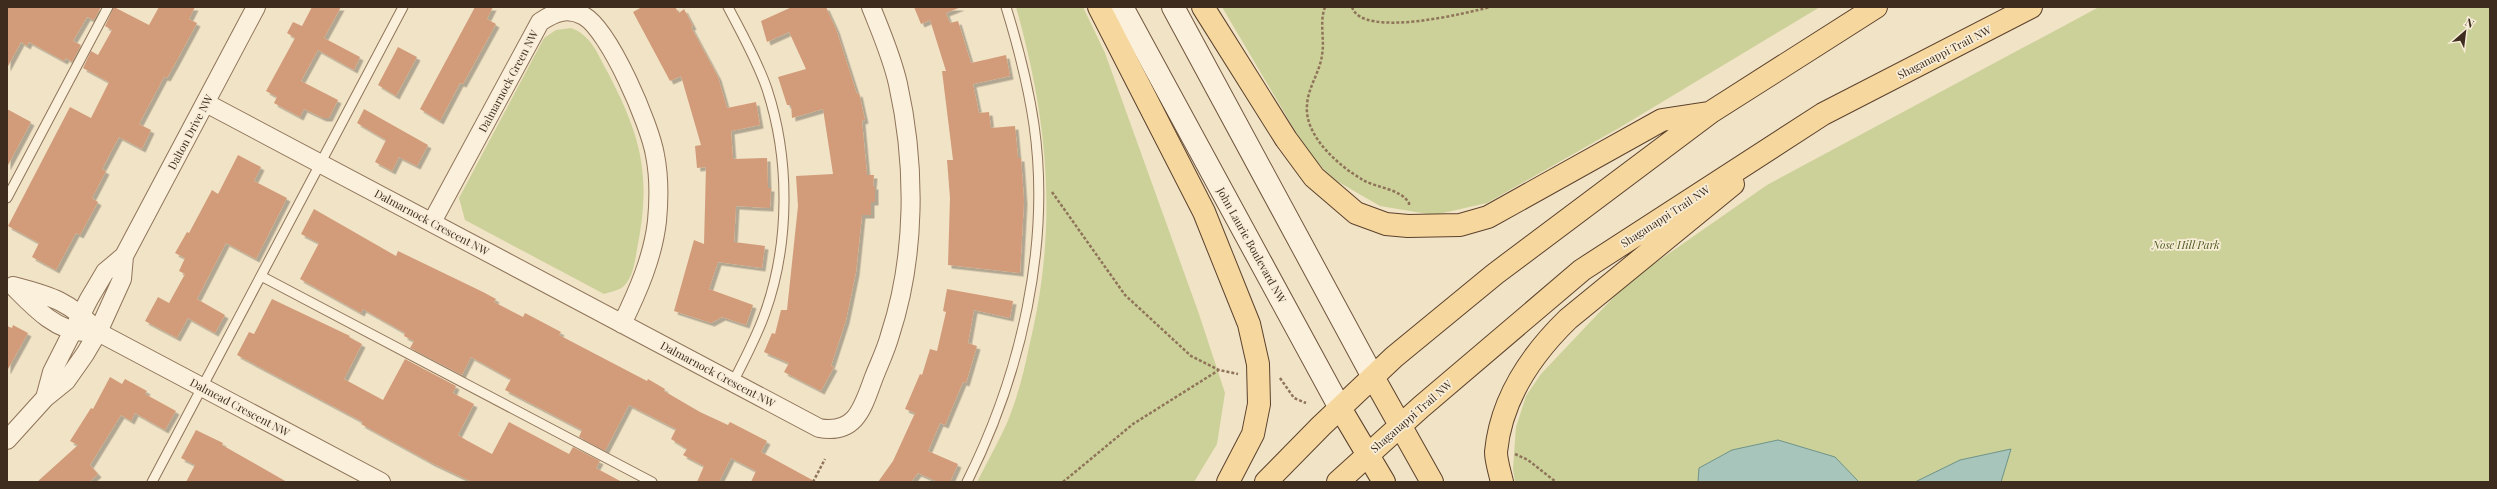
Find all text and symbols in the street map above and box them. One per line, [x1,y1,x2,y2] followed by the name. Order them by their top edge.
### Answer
[2445,12,2485,52] north arrow
[2463,14,2477,31] text: N
[1894,22,1994,82] street label: Shaganappi Trail NW
[475,27,541,135] street label: Dalmarnock Green NW
[164,92,216,172] street label: Dalton Drive NW
[1617,181,1713,251] street label: Shaganappi Trail NW
[1213,184,1290,306] street label: John Laurie Boulevard NW
[372,185,492,259] street label: Dalmarnock Crescent NW
[2151,237,2220,252] park label: Nose Hill Park
[658,337,778,411] street label: Dalmarnock Crescent NW
[188,374,292,440] street label: Dalmead Crescent NW
[1367,376,1455,456] street label: Shaganappi Trail NW

